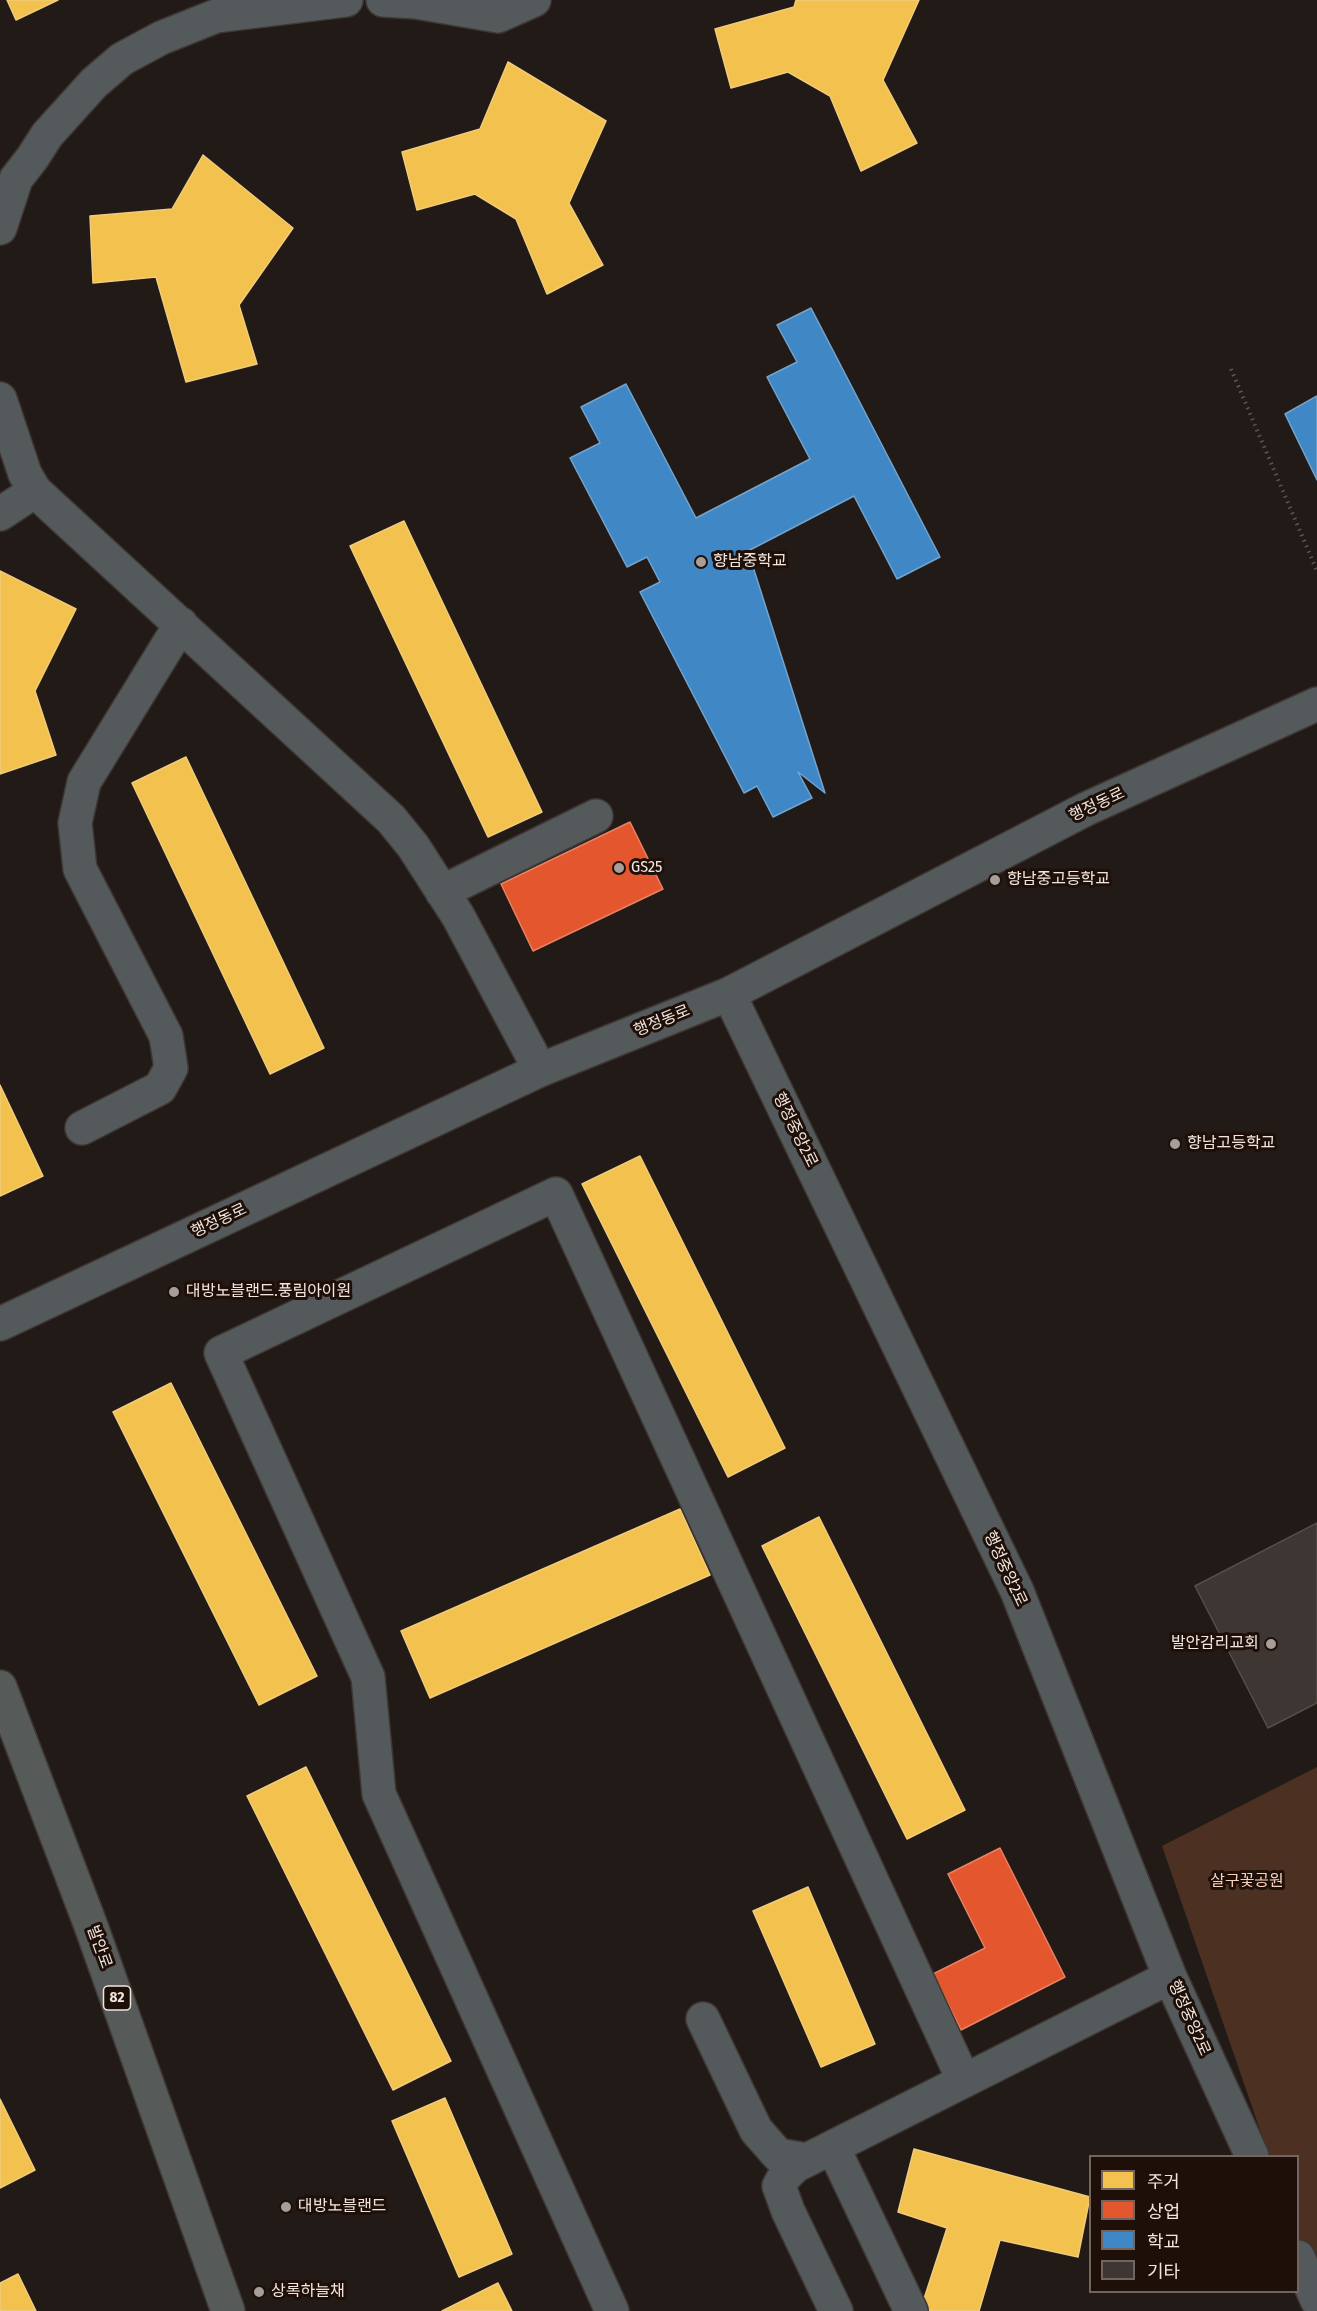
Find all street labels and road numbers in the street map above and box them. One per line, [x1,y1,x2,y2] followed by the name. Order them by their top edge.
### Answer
[1066,784,1128,826] street label: 행정동로
[631,1001,693,1041] street label: 행정동로
[769,1090,821,1170] street label: 행정중앙2로
[188,1200,250,1242] street label: 행정동로
[979,1528,1031,1610] street label: 행정중앙2로
[82,1923,116,1971] street label: 발안로
[1164,1977,1214,2059] street label: 행정중앙2로
[104,1986,130,2010] road number: 82

